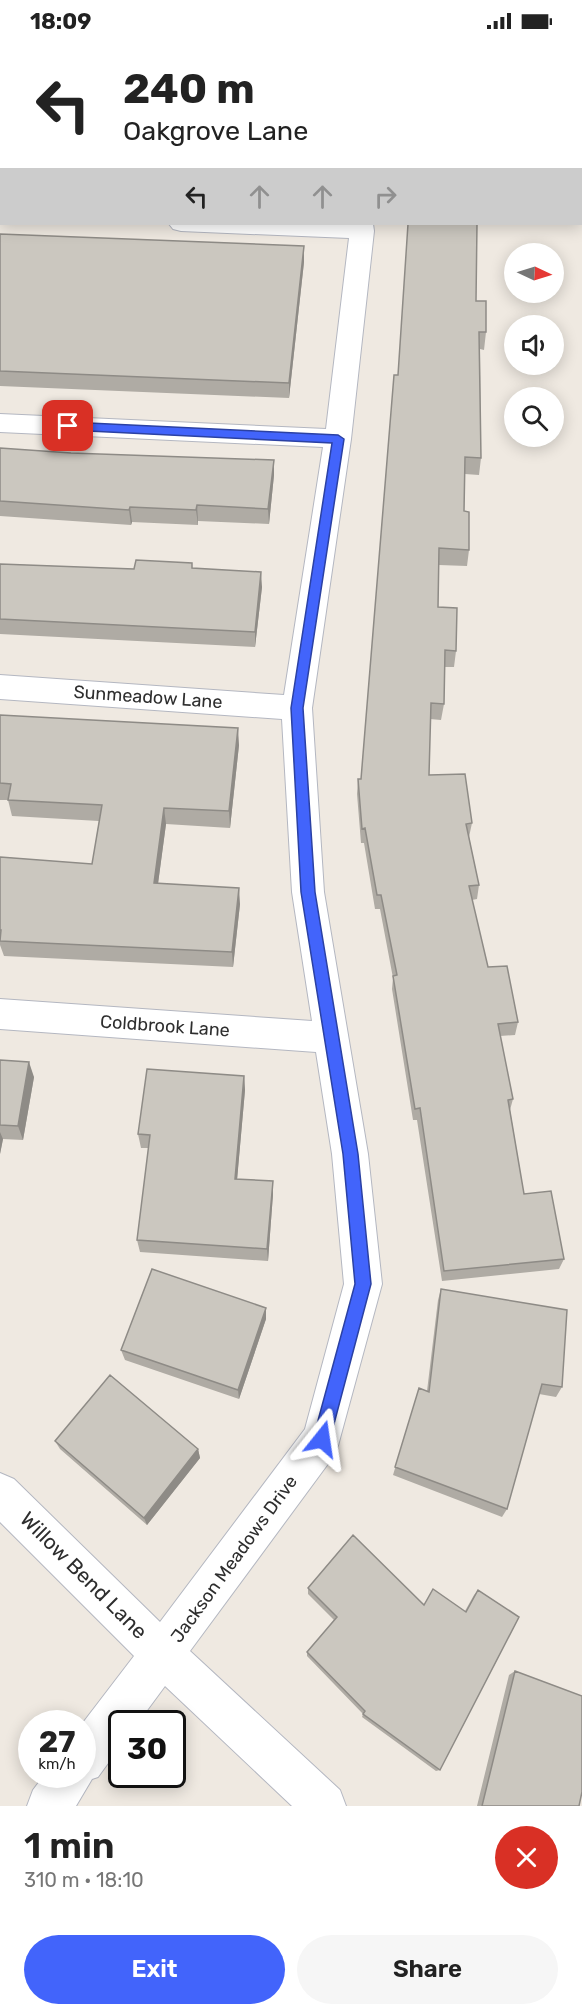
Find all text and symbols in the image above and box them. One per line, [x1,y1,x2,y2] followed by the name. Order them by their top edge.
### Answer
[30,8,91,35] text: 18:09
[123,64,255,114] text: 240 m
[24,66,102,144] icon: left
[123,115,308,147] text: Oakgrove Lane
[180,180,213,213] icon: left
[243,180,276,213] icon: ahead
[306,180,339,213] icon: ahead
[369,180,402,213] icon: right
[504,243,564,303] north arrow
[504,243,564,447] map controls
[504,315,564,375] button: sound
[504,387,564,447] button: search
[42,400,93,451] pin
[51,409,84,442] icon: arrive
[73,681,223,713] street label: Sunmeadow Lane
[99,1010,231,1042] street label: Coldbrook Lane
[290,1407,354,1471] position arrow
[166,1471,302,1647] street label: Jackson Meadows Drive
[15,1506,153,1644] street label: Willow Bend Lane
[108,1710,186,1788] speed limit sign: 30
[39,1724,75,1760] text: 27
[38,1755,76,1773] text: km/h
[24,1824,115,1867] text: 1 min
[495,1826,558,1889] button: close
[24,1868,144,1892] text: 310 m · 18:10
[24,1935,285,2004] button: Exit
[297,1935,558,2004] button: Share

